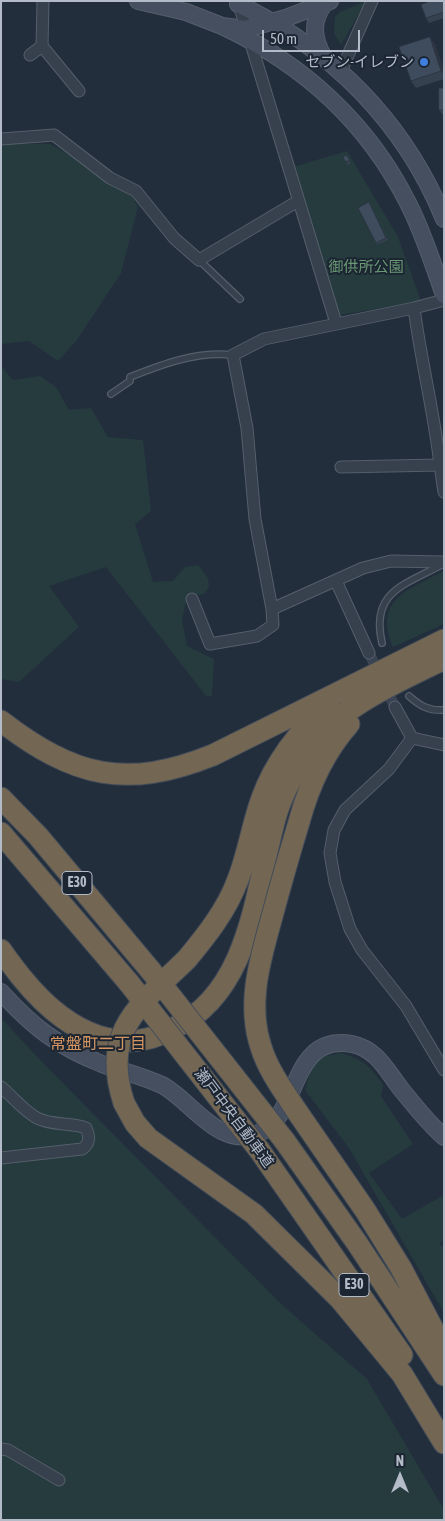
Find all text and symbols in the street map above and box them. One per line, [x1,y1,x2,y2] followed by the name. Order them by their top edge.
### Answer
[265,20,362,52] scale bar
[270,30,297,47] text: 50 m
[305,53,414,71] place label: セブン-イレブン
[418,56,430,68] marker: セブン-イレブン
[329,258,403,276] park label: 御供所公園
[62,871,92,894] road number: E30
[50,1034,146,1054] district label: 常盤町二丁目
[191,1065,277,1171] street label: 瀬戸中央自動車道
[339,1274,369,1296] road number: E30
[375,1451,425,1501] north arrow
[396,1453,404,1469] text: N

